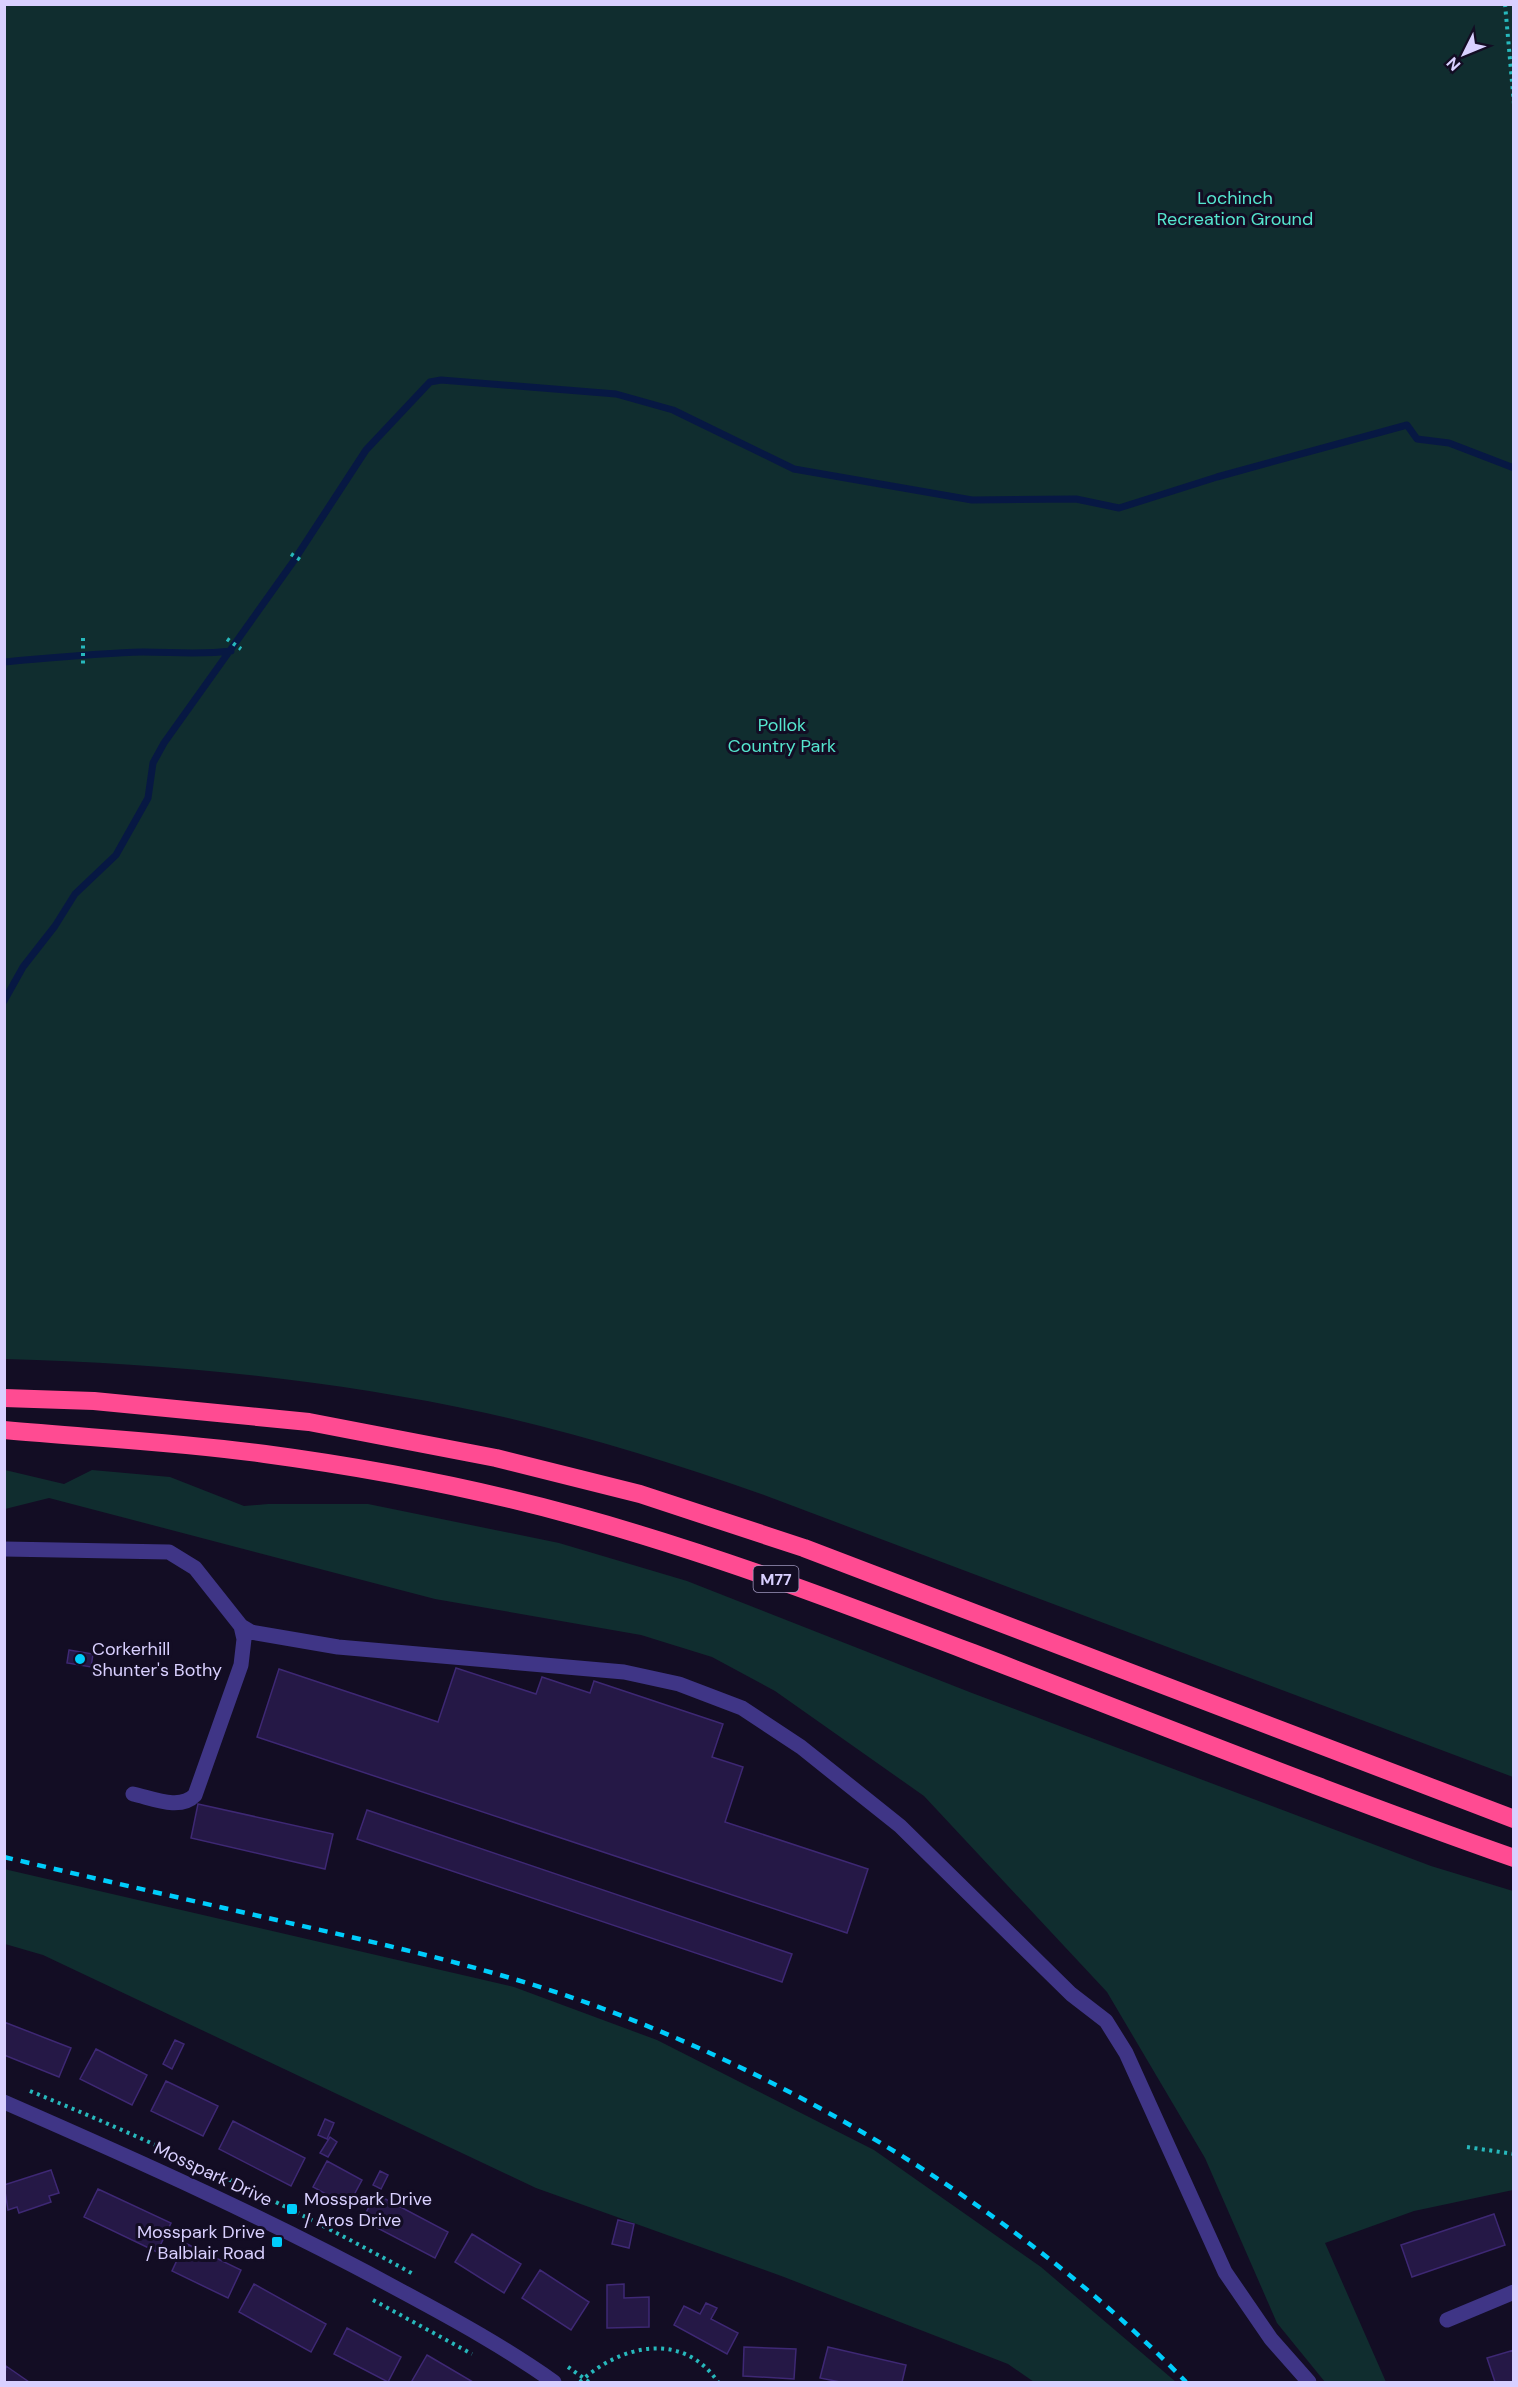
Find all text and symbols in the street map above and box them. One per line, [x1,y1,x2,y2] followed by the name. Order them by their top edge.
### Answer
[1434,24,1494,84] north arrow
[1442,52,1465,75] text: N
[1157,186,1313,231] park label: Lochinch Recreation Ground
[728,713,836,758] park label: Pollok Country Park
[754,1566,798,1592] road number: M77
[92,1637,222,1682] place label: Corkerhill Shunter's Bothy
[73,1652,87,1666] marker: Corkerhill Shunter's Bothy
[150,2136,276,2212] street label: Mosspark Drive
[304,2187,432,2232] place label: Mosspark Drive / Aros Drive
[285,2202,299,2216] marker: Mosspark Drive / Aros Drive
[137,2220,265,2265] place label: Mosspark Drive / Balblair Road
[270,2235,284,2249] marker: Mosspark Drive / Balblair Road

